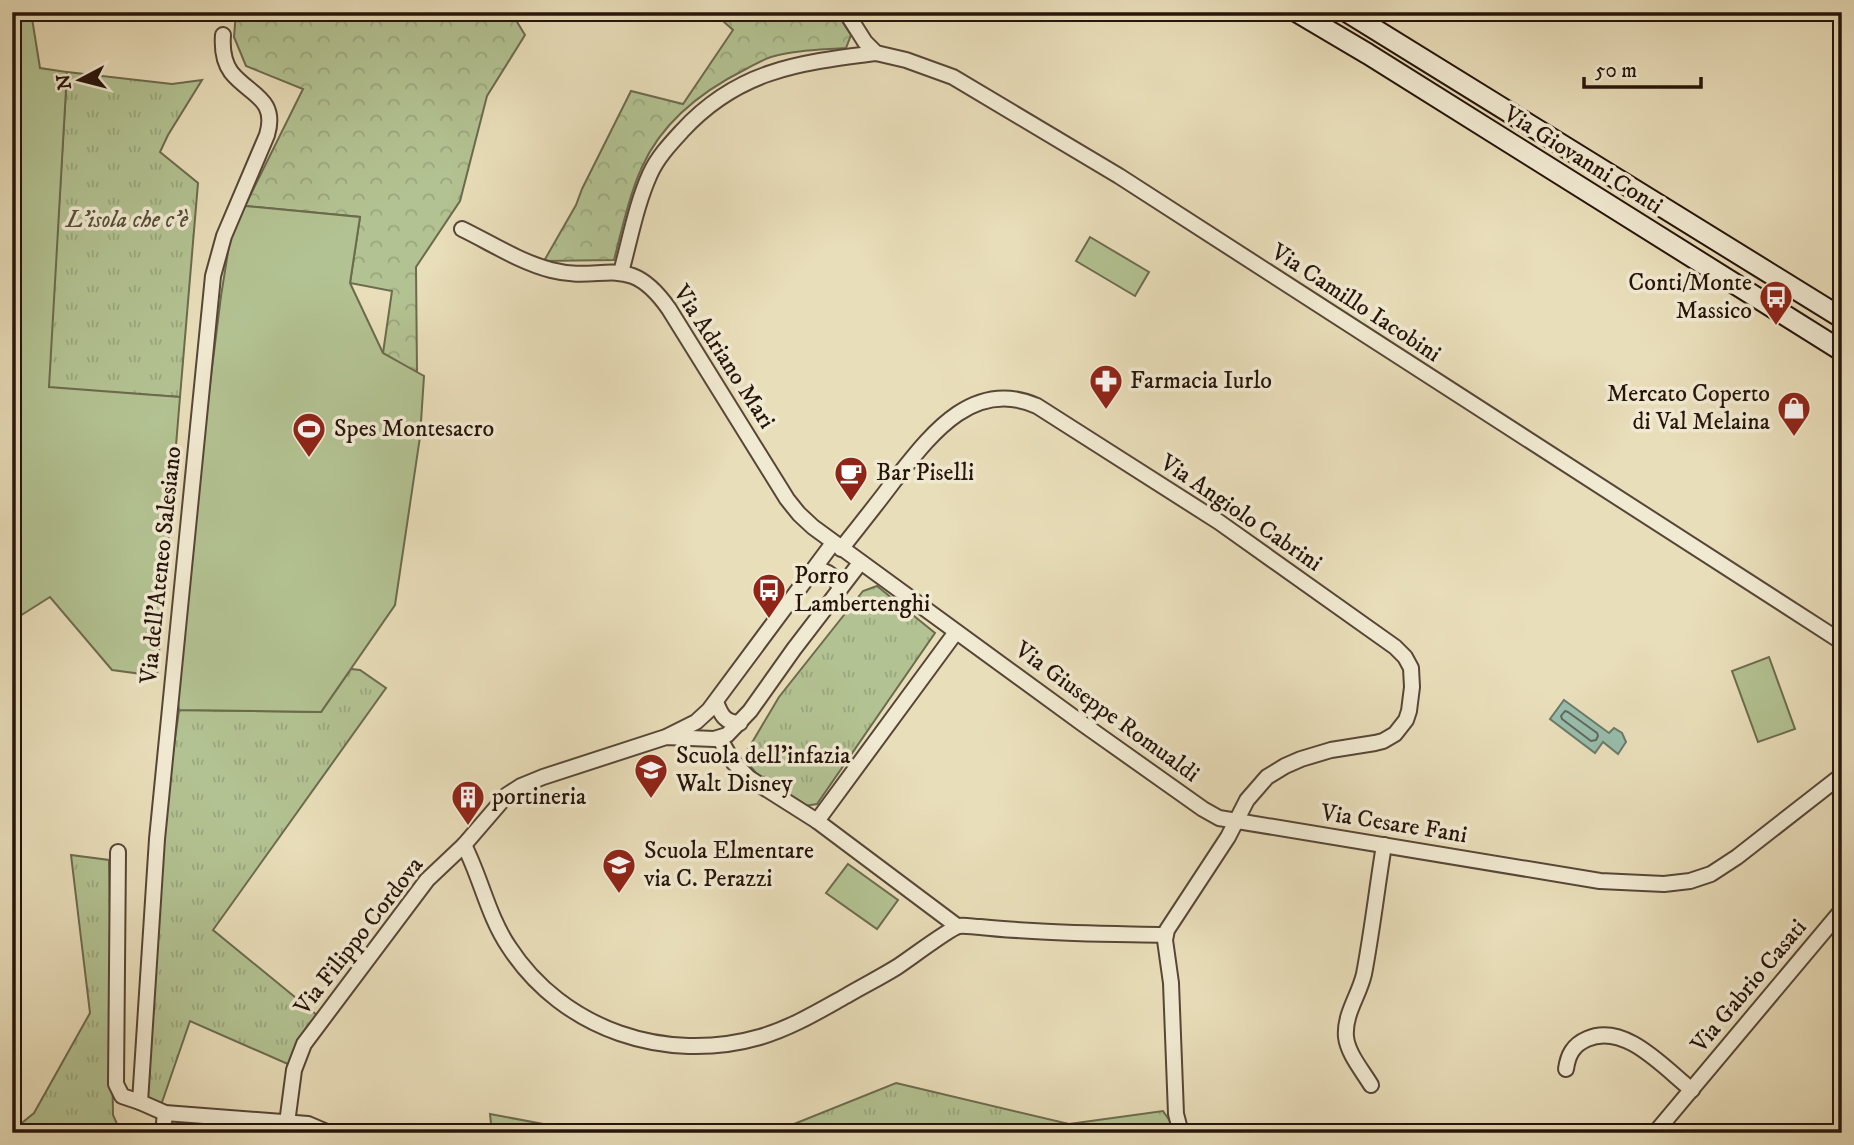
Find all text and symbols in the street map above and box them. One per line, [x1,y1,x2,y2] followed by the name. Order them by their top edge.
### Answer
[46,46,116,116] north arrow
[1584,46,1702,90] scale bar
[1595,58,1637,84] text: 50 m
[52,72,77,91] text: N
[1497,98,1668,221] street label: Via Giovanni Conti
[64,205,189,235] park label: L'isola che c'è
[1265,236,1446,369] street label: Via Camillo Iacobini
[1628,268,1752,326] place label: Conti/Monte Massico
[1757,278,1795,327] bus stop icon: Conti/Monte Massico
[666,279,782,435] street label: Via Adriano Mari
[1087,362,1125,411] pharmacy icon: Farmacia Iurlo
[1130,366,1272,396] place label: Farmacia Iurlo
[1607,379,1771,437] place label: Mercato Coperto di Val Melaina
[1775,389,1813,438] shop icon: Mercato Coperto di Val Melaina
[290,410,328,459] sports icon: Spes Montesacro
[334,414,494,444] place label: Spes Montesacro
[134,445,188,686] street label: Via dell'Ateneo Salesiano
[1153,447,1328,578] street label: Via Angiolo Cabrini
[832,454,870,503] cafe icon: Bar Piselli
[876,458,974,488] place label: Bar Piselli
[794,561,930,619] place label: Porro Lambertenghi
[750,571,788,620] bus stop icon: Porro Lambertenghi
[1008,634,1205,789] street label: Via Giuseppe Romualdi
[675,741,851,799] place label: Scuola dell'infazia Walt Disney
[632,751,670,800] school or university icon: Scuola dell'infazia Walt Disney
[449,778,487,827] building icon: portineria
[491,782,587,812] place label: portineria
[1318,797,1469,850] street label: Via Cesare Fani
[643,836,814,894] place label: Scuola Elmentare via C. Perazzi
[600,846,638,895] school or university icon: Scuola Elmentare via C. Perazzi
[287,850,431,1022] street label: Via Filippo Cordova
[1684,913,1813,1060] street label: Via Gabrio Casati

